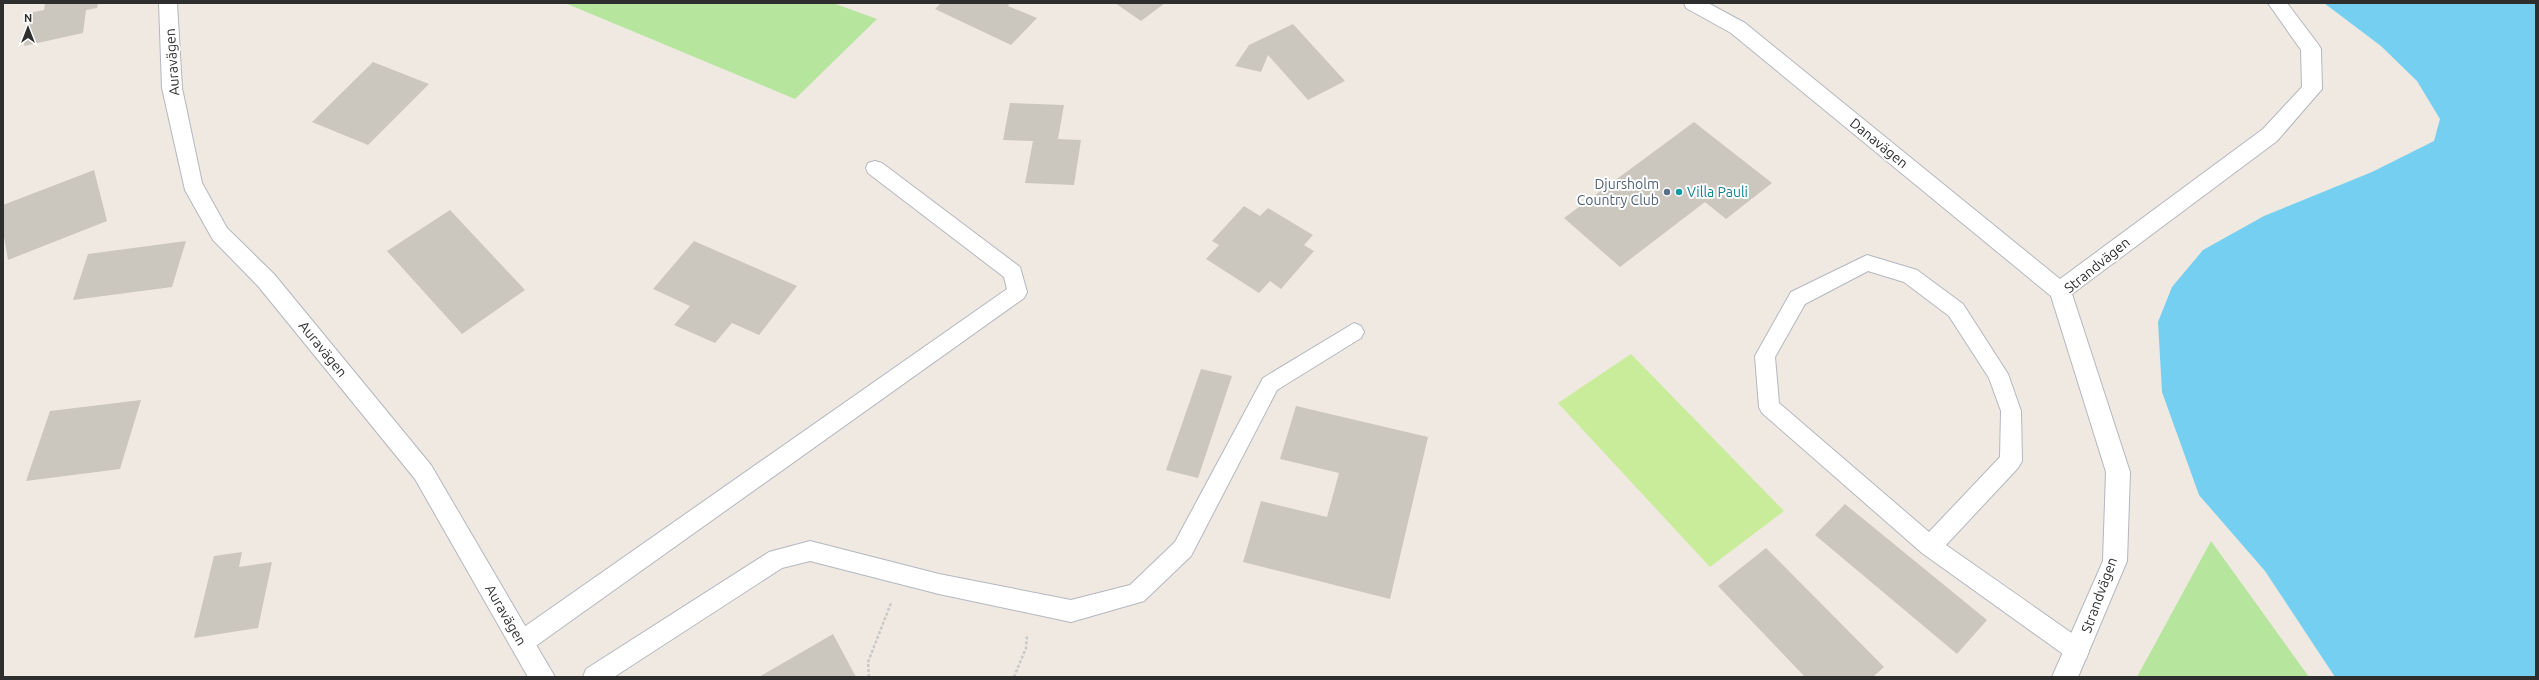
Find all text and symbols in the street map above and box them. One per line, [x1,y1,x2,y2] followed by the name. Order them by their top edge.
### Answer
[8,8,48,48] north arrow
[24,12,32,24] text: N
[162,28,182,96] street label: Auravägen
[1847,115,1911,171] street label: Danavägen
[1577,176,1659,208] place label: Djursholm Country Club
[1687,184,1748,200] place label: Villa Pauli
[1662,187,1672,197] marker: Djursholm Country Club
[1674,187,1684,197] marker: Villa Pauli
[2061,234,2133,296] street label: Strandvägen
[296,318,350,380] street label: Auravägen
[2078,555,2120,635] street label: Strandvägen
[482,582,530,648] street label: Auravägen

